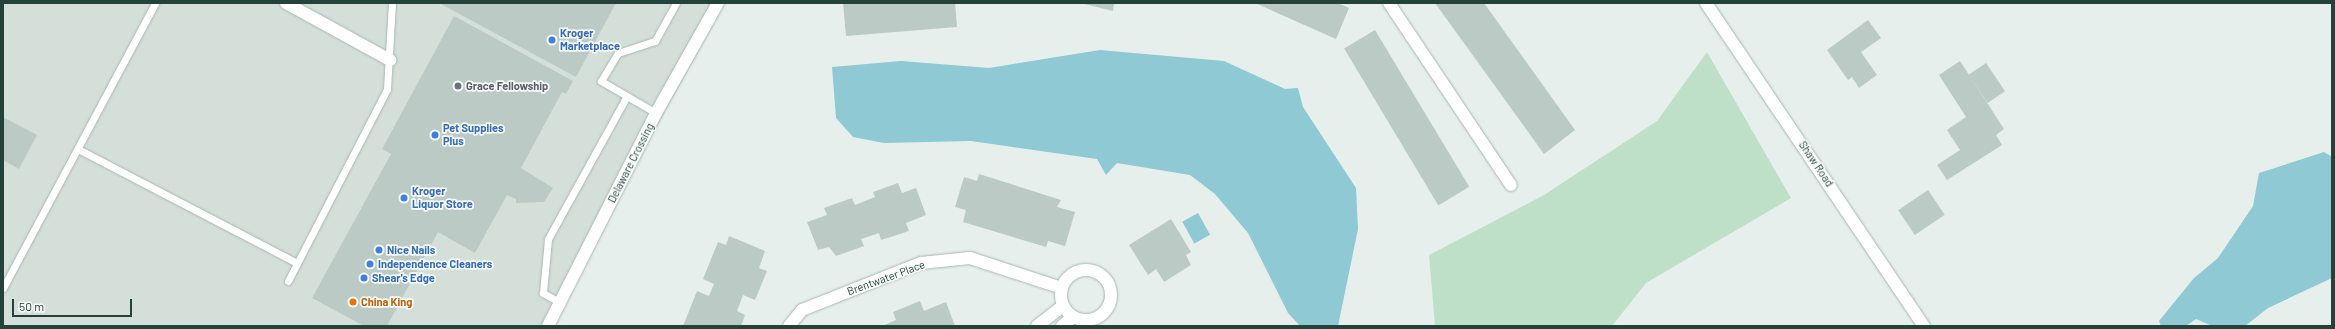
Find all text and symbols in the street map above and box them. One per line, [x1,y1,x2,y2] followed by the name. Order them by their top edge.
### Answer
[560,27,620,53] place label: Kroger Marketplace
[547,35,557,45] marker: Kroger Marketplace
[466,79,548,93] place label: Grace Fellowship
[453,81,463,91] marker: Grace Fellowship
[605,121,657,205] street label: Delaware Crossing
[443,122,503,148] place label: Pet Supplies Plus
[430,130,440,140] marker: Pet Supplies Plus
[1796,139,1836,189] street label: Shaw Road
[412,185,473,211] place label: Kroger Liquor Store
[399,193,409,203] marker: Kroger Liquor Store
[387,243,435,257] place label: Nice Nails
[374,245,384,255] marker: Nice Nails
[378,257,492,271] place label: Independence Cleaners
[845,258,927,298] street label: Brentwater Place
[365,259,375,269] marker: Independence Cleaners
[372,271,435,285] place label: Shear's Edge
[359,273,369,283] marker: Shear's Edge
[14,291,134,317] scale bar
[361,295,412,309] place label: China King
[348,297,358,307] marker: China King
[19,299,44,313] text: 50 m

